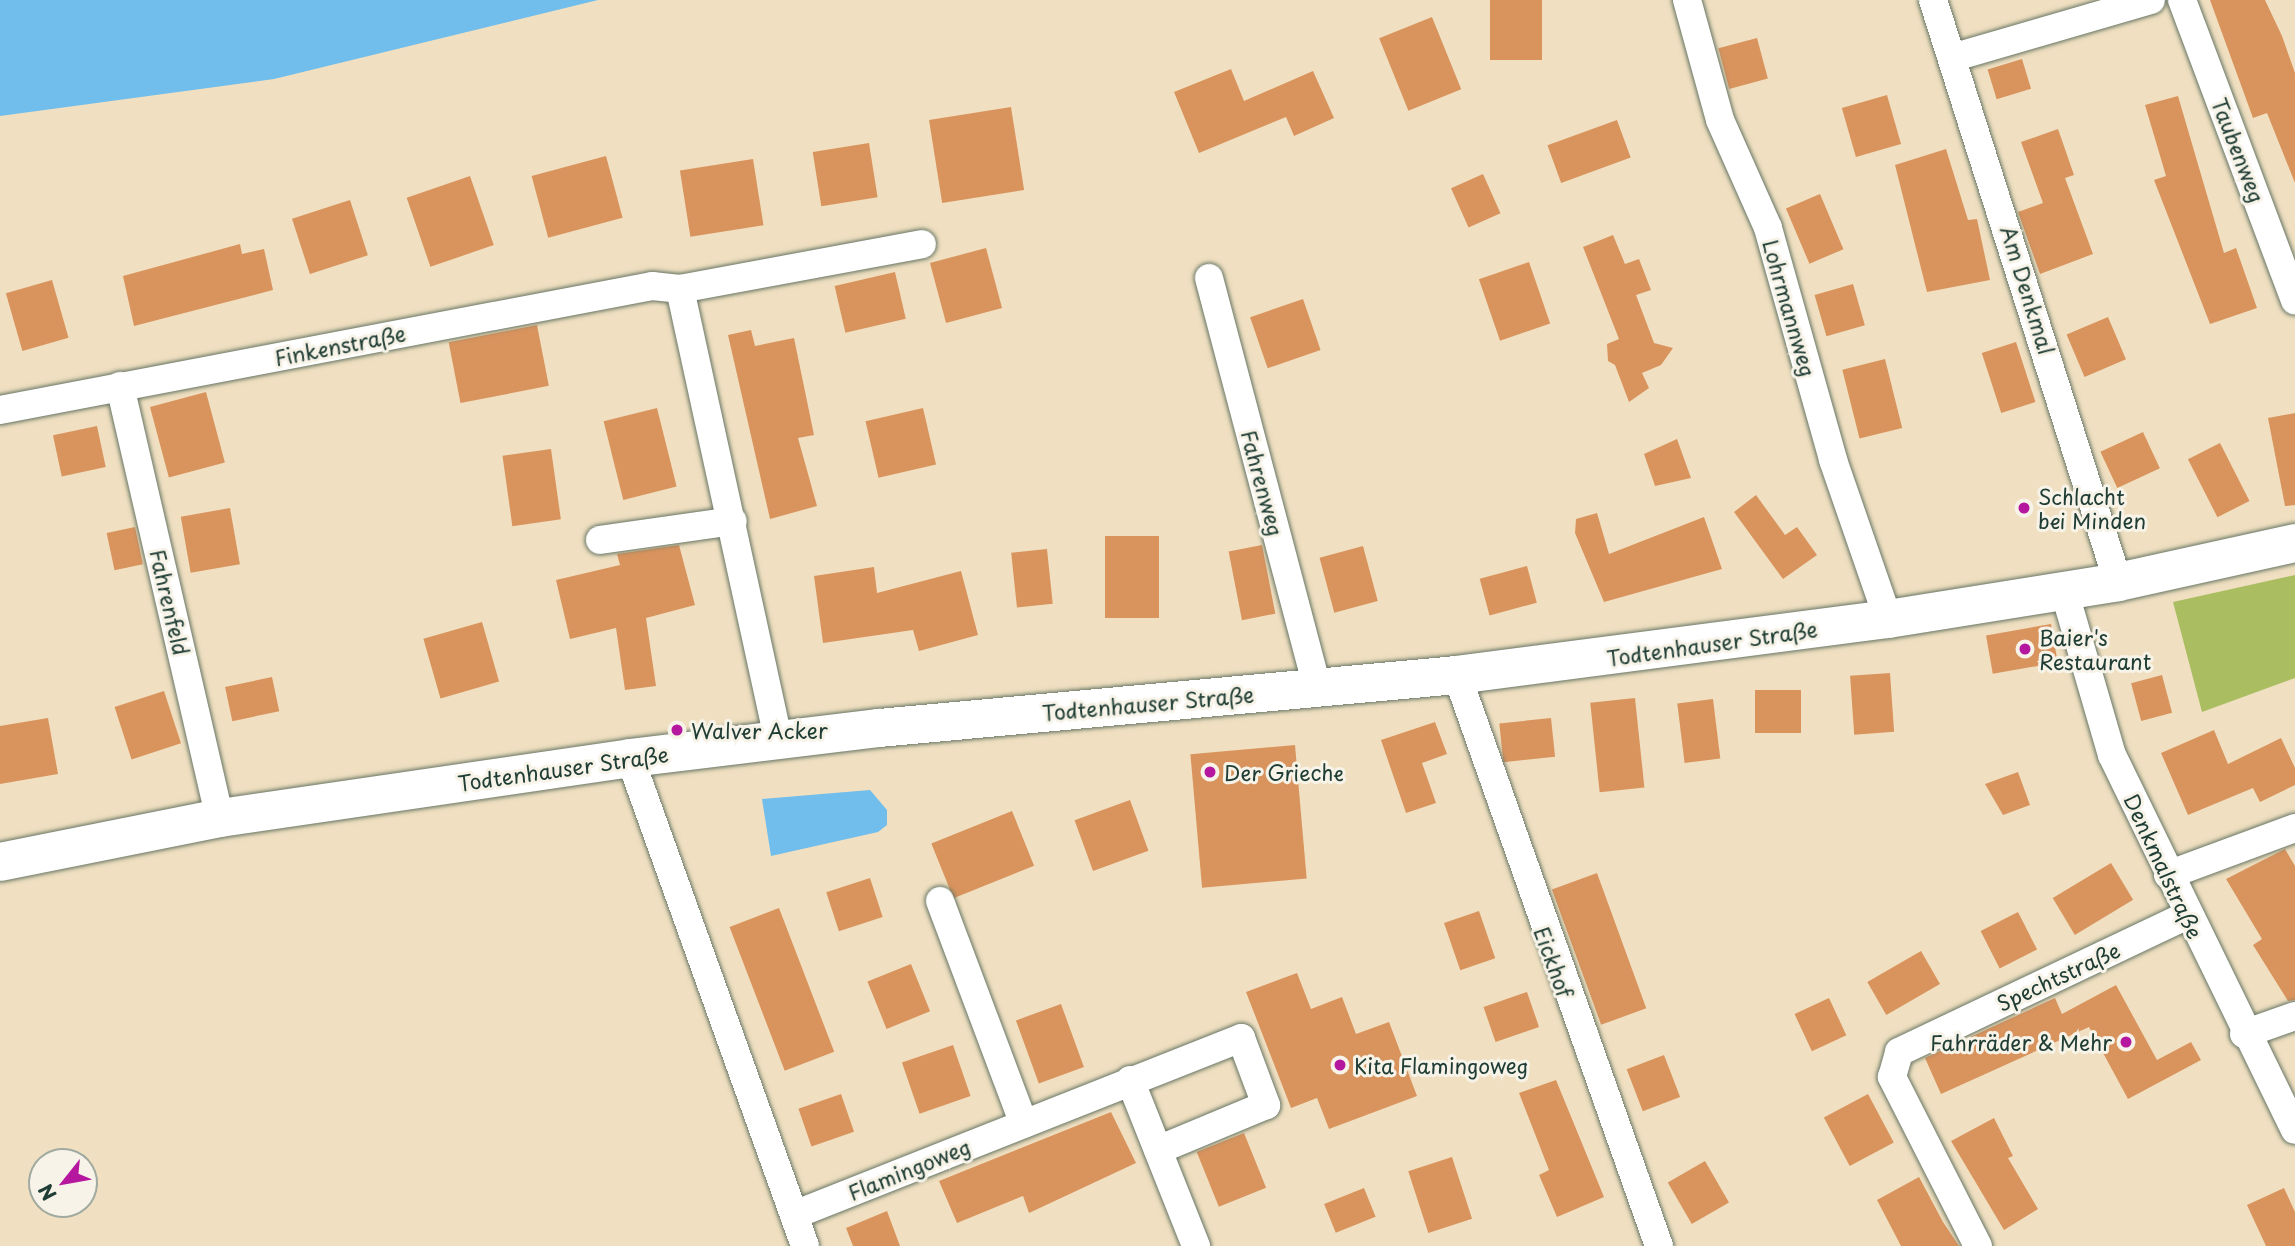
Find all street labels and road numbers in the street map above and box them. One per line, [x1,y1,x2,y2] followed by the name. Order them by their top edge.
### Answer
[2207,94,2271,206] street label: Taubenweg
[1996,223,2060,357] street label: Am Denkmal
[1758,236,1822,380] street label: Lohrmannweg
[272,320,408,370] street label: Finkenstraße
[1237,427,1289,539] street label: Fahrenweg
[146,547,194,657] street label: Fahrenfeld
[1605,616,1819,670] street label: Todtenhauser Straße
[1041,681,1255,725] street label: Todtenhauser Straße
[456,741,670,795] street label: Todtenhauser Straße
[2119,790,2209,942] street label: Denkmalstraße
[1530,923,1578,1001] street label: Eickhof
[1992,936,2124,1016] street label: Spechtstraße
[844,1133,974,1205] street label: Flamingoweg

